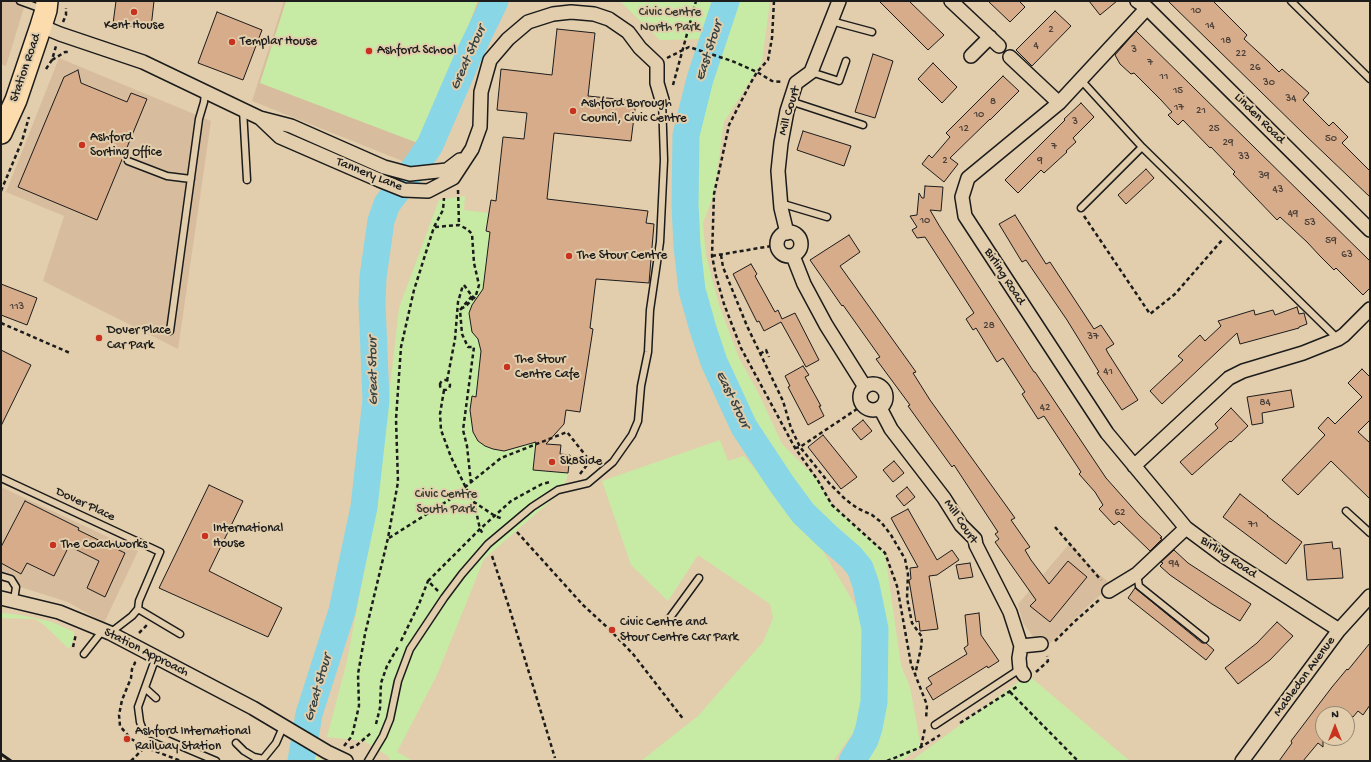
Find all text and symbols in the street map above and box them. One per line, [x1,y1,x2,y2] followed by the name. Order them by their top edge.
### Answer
[1191,4,1201,18] house number: 10
[639,5,701,36] park label: Civic Centre North Park
[129,7,139,17] marker: Kent House
[104,18,164,34] place label: Kent House
[692,19,728,83] water label: East Stour
[1205,19,1215,33] house number: 14
[447,23,491,93] water label: Great Stour
[1048,23,1054,37] house number: 2
[7,32,45,104] street label: Station Road
[240,34,317,50] place label: Templar House
[1221,34,1231,48] house number: 18
[227,37,237,47] marker: Templar House
[1033,39,1039,53] house number: 4
[377,43,456,59] place label: Ashford School
[1131,43,1137,57] house number: 3
[364,46,374,56] marker: Ashford School
[1236,47,1246,61] house number: 22
[1147,56,1153,70] house number: 7
[1250,61,1260,75] house number: 26
[1160,70,1168,84] house number: 11
[1263,76,1275,90] house number: 30
[1173,84,1183,98] house number: 15
[776,85,804,137] street label: Mill Court
[1230,90,1288,148] street label: Linden Road
[1286,92,1296,106] house number: 34
[990,95,996,109] house number: 8
[581,96,687,127] place label: Ashford Borough Council, Civic Centre
[1174,101,1184,115] house number: 17
[1196,104,1206,118] house number: 21
[568,106,578,116] marker: Ashford Borough Council, Civic Centre
[974,108,984,122] house number: 10
[1072,115,1078,129] house number: 3
[959,122,969,136] house number: 12
[1208,122,1220,136] house number: 25
[90,130,162,161] place label: Ashford Sorting Office
[1325,132,1337,146] house number: 50
[1223,136,1233,150] house number: 29
[77,140,87,150] marker: Ashford Sorting Office
[1051,140,1057,154] house number: 7
[1238,150,1250,164] house number: 33
[942,154,948,168] house number: 2
[1037,154,1043,168] house number: 9
[334,155,404,195] street label: Tannery Lane
[1258,169,1270,183] house number: 39
[1273,183,1283,197] house number: 43
[1288,207,1298,221] house number: 49
[920,214,930,228] house number: 10
[1304,216,1316,230] house number: 53
[1325,234,1337,248] house number: 59
[980,246,1028,308] street label: Birling Road
[577,248,667,264] place label: The Stour Centre
[1341,248,1353,262] house number: 63
[564,251,574,261] marker: The Stour Centre
[10,300,24,314] house number: 113
[983,319,995,333] house number: 28
[107,323,171,354] place label: Dover Place Car Park
[1087,330,1099,344] house number: 37
[94,333,104,343] marker: Dover Place Car Park
[365,336,383,406] water label: Great Stour
[515,352,580,383] place label: The Stour Centre Cafe
[502,362,512,372] marker: The Stour Centre Cafe
[1103,365,1113,379] house number: 41
[711,369,753,431] water label: East Stour
[1259,396,1271,410] house number: 84
[1040,401,1050,415] house number: 42
[560,454,602,470] place label: Sk8Side
[547,457,557,467] marker: Sk8Side
[53,484,117,526] street label: Dover Place
[415,487,477,518] park label: Civic Centre South Park
[939,497,981,547] street label: Mill Court
[1115,506,1125,520] house number: 62
[1248,518,1258,532] house number: 71
[213,521,283,552] place label: International House
[200,531,210,541] marker: International House
[1197,533,1259,583] street label: Birling Road
[61,537,147,553] place label: The Coachworks
[48,540,58,550] marker: The Coachworks
[1169,557,1179,571] house number: 94
[620,615,738,646] place label: Civic Centre and Stour Centre Car Park
[101,625,191,681] street label: Station Approach
[607,625,617,635] marker: Civic Centre and Stour Centre Car Park
[1271,634,1339,720] street label: Mabledon Avenue
[301,653,337,723] water label: Great Stour
[1315,706,1355,746] north arrow
[1331,709,1339,721] text: N
[135,724,251,755] place label: Ashford International Railway Station
[122,734,132,744] marker: Ashford International Railway Station

